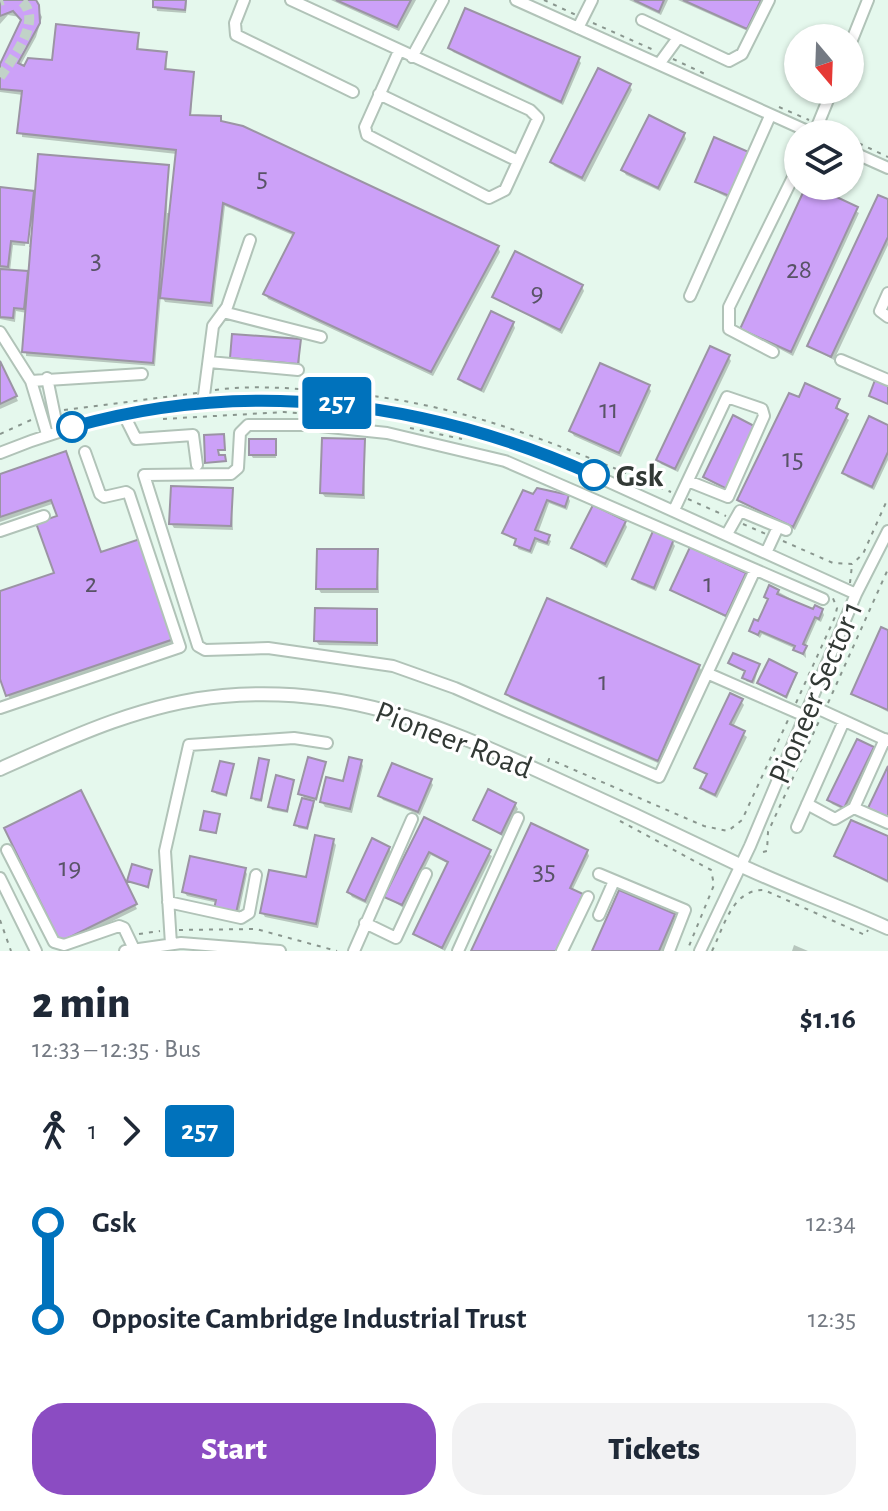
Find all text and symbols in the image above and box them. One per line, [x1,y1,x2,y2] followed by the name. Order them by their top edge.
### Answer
[784,24,864,104] north arrow
[784,24,864,200] map controls
[784,120,864,200] button: layers
[256,164,268,192] house number: 5
[90,246,102,274] house number: 3
[786,256,812,284] house number: 28
[530,279,544,307] house number: 9
[291,377,383,429] line badge: 257
[318,389,356,417] text: 257
[599,396,619,424] house number: 11
[57,412,87,442] unlabelled marker
[782,445,804,473] house number: 15
[579,460,609,490] marker: Gsk
[616,460,663,492] place label: Gsk
[85,570,97,598] house number: 2
[703,570,713,598] house number: 1
[763,597,869,788] street label: Pioneer Sector 1
[598,668,608,696] house number: 1
[371,695,536,784] street label: Pioneer Road
[59,854,81,882] house number: 19
[532,857,556,885] house number: 35
[32,982,131,1026] text: 2 min
[800,1004,856,1034] text: $1.16
[32,1036,201,1062] text: 12:33 – 12:35 · Bus
[32,1109,76,1153] icon: walk
[109,1109,153,1153] icon: forward
[181,1117,218,1145] text: 257
[88,1118,97,1144] text: 1
[92,1208,136,1238] text: Gsk
[806,1210,856,1236] text: 12:34
[92,1304,526,1334] text: Opposite Cambridge Industrial Trust
[808,1306,856,1332] text: 12:35
[32,1403,436,1495] button: Start
[452,1403,856,1495] button: Tickets

